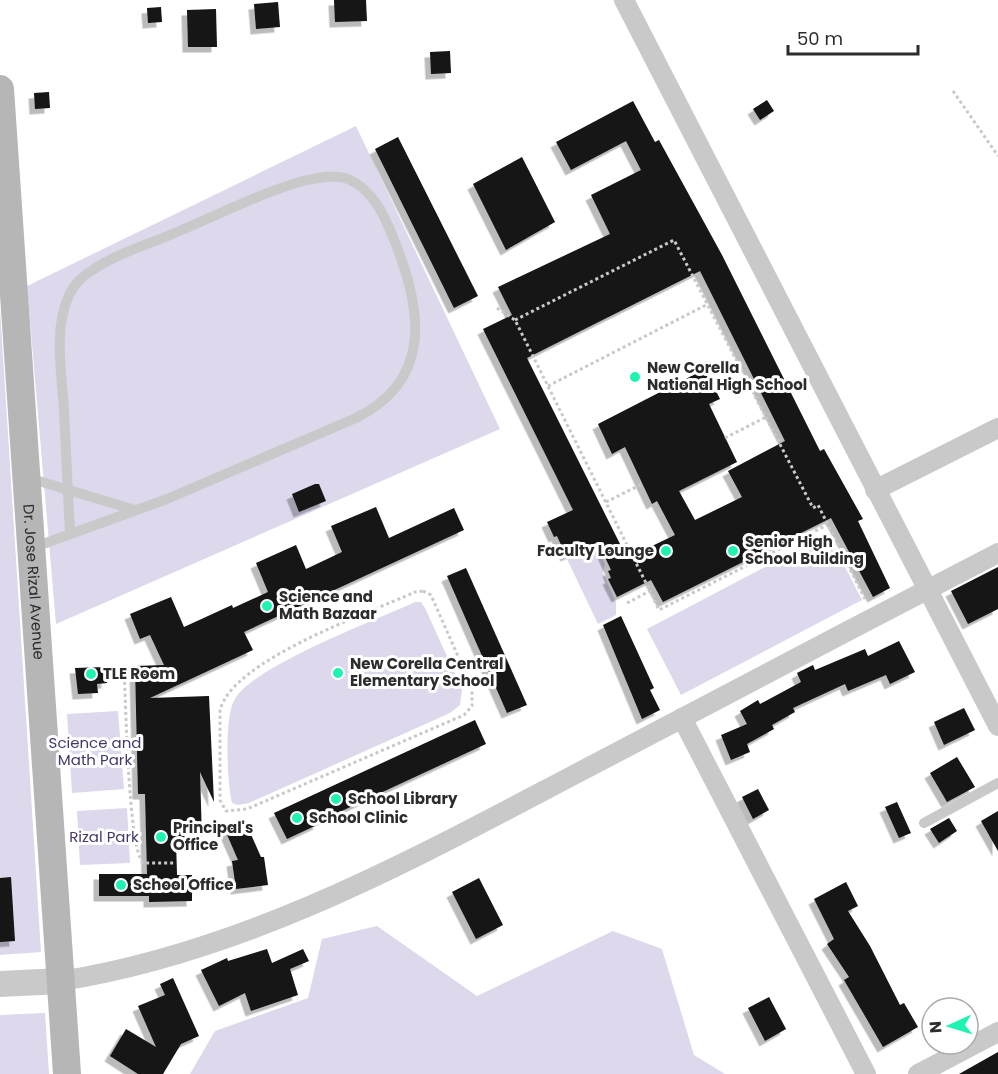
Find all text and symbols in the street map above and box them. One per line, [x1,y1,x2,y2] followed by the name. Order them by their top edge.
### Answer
[788,18,918,56] scale bar
[797,26,843,51] text: 50 m
[647,357,807,395] place label: New Corella National High School
[628,370,642,384] marker: New Corella National High School
[18,503,50,660] street label: Dr. Jose Rizal Avenue
[745,531,864,569] place label: Senior High School Building
[537,540,654,561] place label: Faculty Lounge
[659,544,673,558] marker: Faculty Lounge
[726,544,740,558] marker: Senior High School Building
[279,586,377,624] place label: Science and Math Bazaar
[260,599,274,613] marker: Science and Math Bazaar
[350,653,503,691] place label: New Corella Central Elementary School
[103,663,175,684] place label: TLE Room
[331,666,345,680] marker: New Corella Central Elementary School
[84,667,98,681] marker: TLE Room
[49,732,141,770] park label: Science and Math Park
[348,788,458,809] place label: School Library
[329,792,343,806] marker: School Library
[309,807,408,828] place label: School Clinic
[290,811,304,825] marker: School Clinic
[173,817,253,855] place label: Principal's Office
[69,826,139,847] park label: Rizal Park
[154,830,168,844] marker: Principal's Office
[133,874,233,895] place label: School Office
[114,878,128,892] marker: School Office
[920,996,980,1056] north arrow
[924,1020,947,1034] text: N

